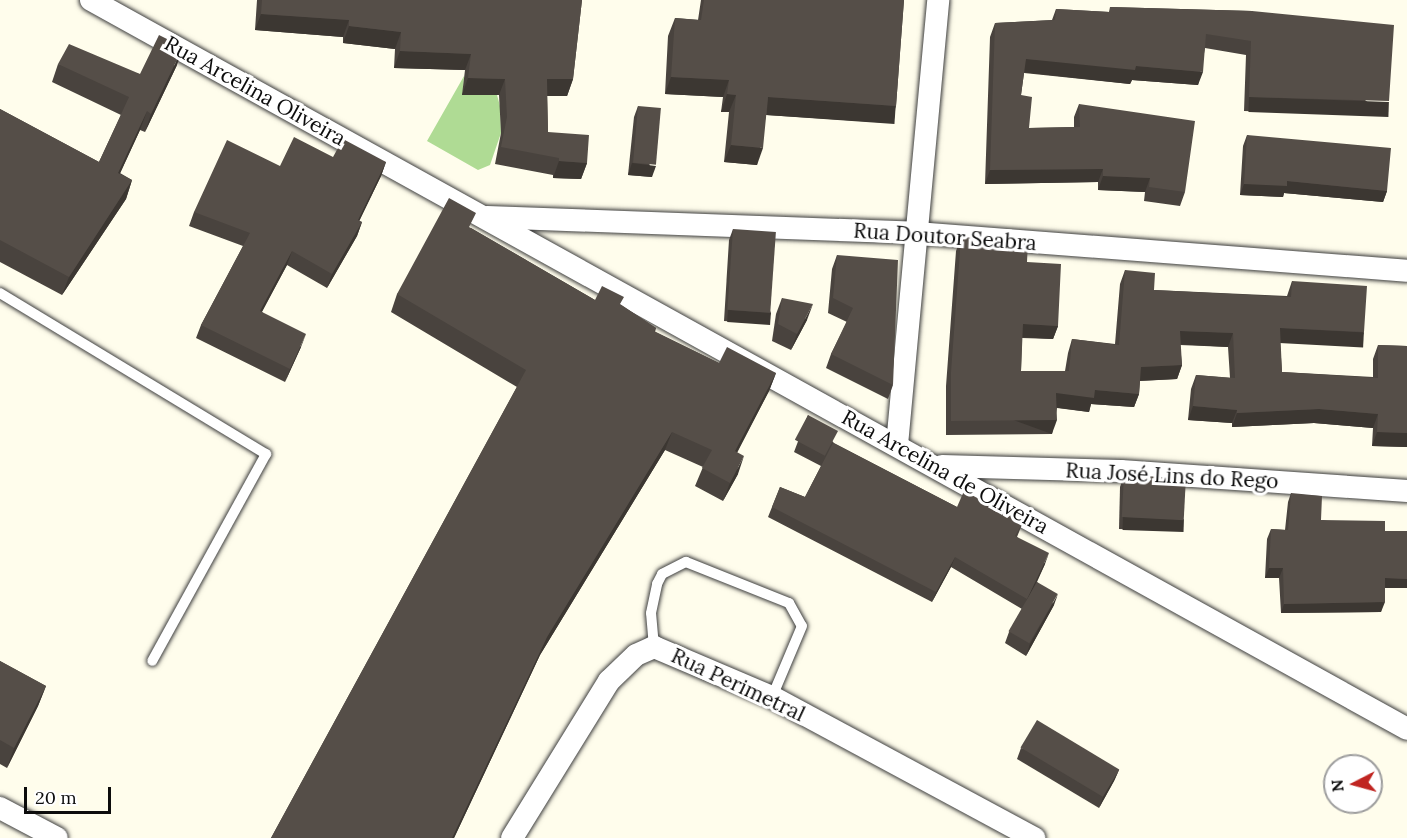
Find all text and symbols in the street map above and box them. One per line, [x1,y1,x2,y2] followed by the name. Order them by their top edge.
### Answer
[160,31,350,151] street label: Rua Arcelina Oliveira
[853,218,1037,256] street label: Rua Doutor Seabra
[837,405,1053,539] street label: Rua Arcelina de Oliveira
[1065,458,1279,494] street label: Rua José Lins do Rego
[667,643,809,727] street label: Rua Perimetral
[1323,754,1383,814] north arrow
[27,775,114,813] scale bar
[1326,778,1348,793] text: N
[35,786,77,809] text: 20 m

